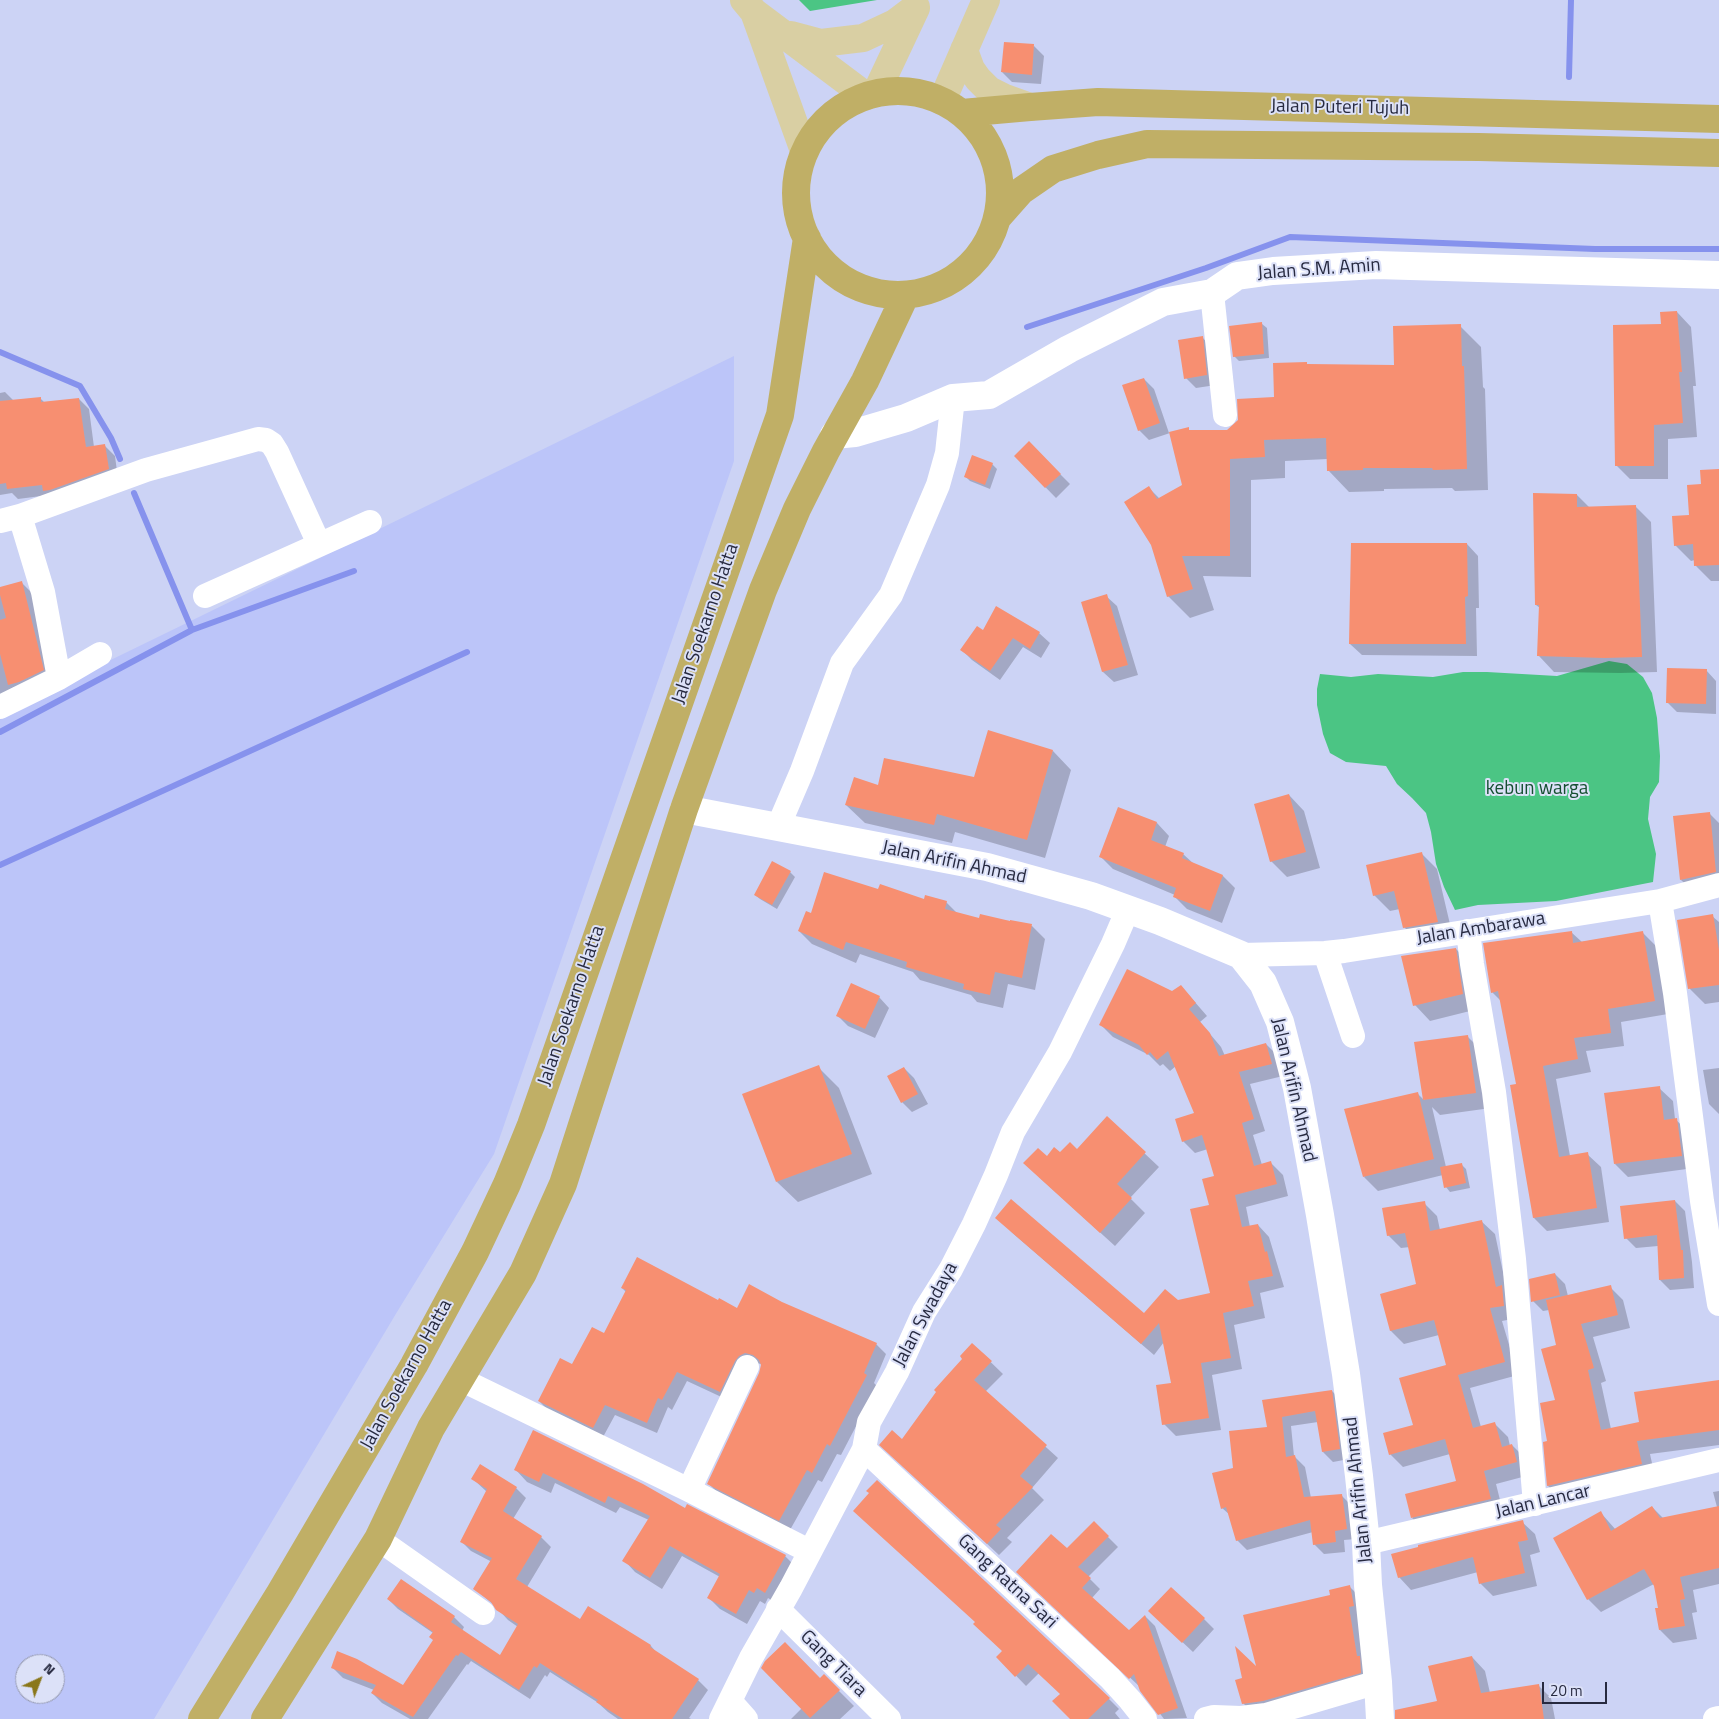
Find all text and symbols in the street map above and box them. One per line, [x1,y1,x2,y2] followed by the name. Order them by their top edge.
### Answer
[1270,95,1410,121] street label: Jalan Puteri Tujuh
[1257,254,1381,286] street label: Jalan S.M. Amin
[668,541,744,707] street label: Jalan Soekarno Hatta
[1486,778,1588,800] park label: kebun warga
[880,837,1028,889] street label: Jalan Arifin Ahmad
[1415,908,1547,950] street label: Jalan Ambarawa
[534,923,610,1089] street label: Jalan Soekarno Hatta
[1265,1016,1321,1164] street label: Jalan Arifin Ahmad
[889,1259,963,1371] street label: Jalan Swadaya
[356,1296,458,1454] street label: Jalan Soekarno Hatta
[1340,1416,1378,1564] street label: Jalan Arifin Ahmad
[1493,1480,1593,1524] street label: Jalan Lancar
[953,1530,1061,1634] street label: Gang Ratna Sari
[795,1626,871,1702] street label: Gang Tiara
[15,1654,65,1704] north arrow
[39,1657,61,1679] text: N
[1544,1672,1609,1704] scale bar
[1550,1679,1583,1702] text: 20 m

